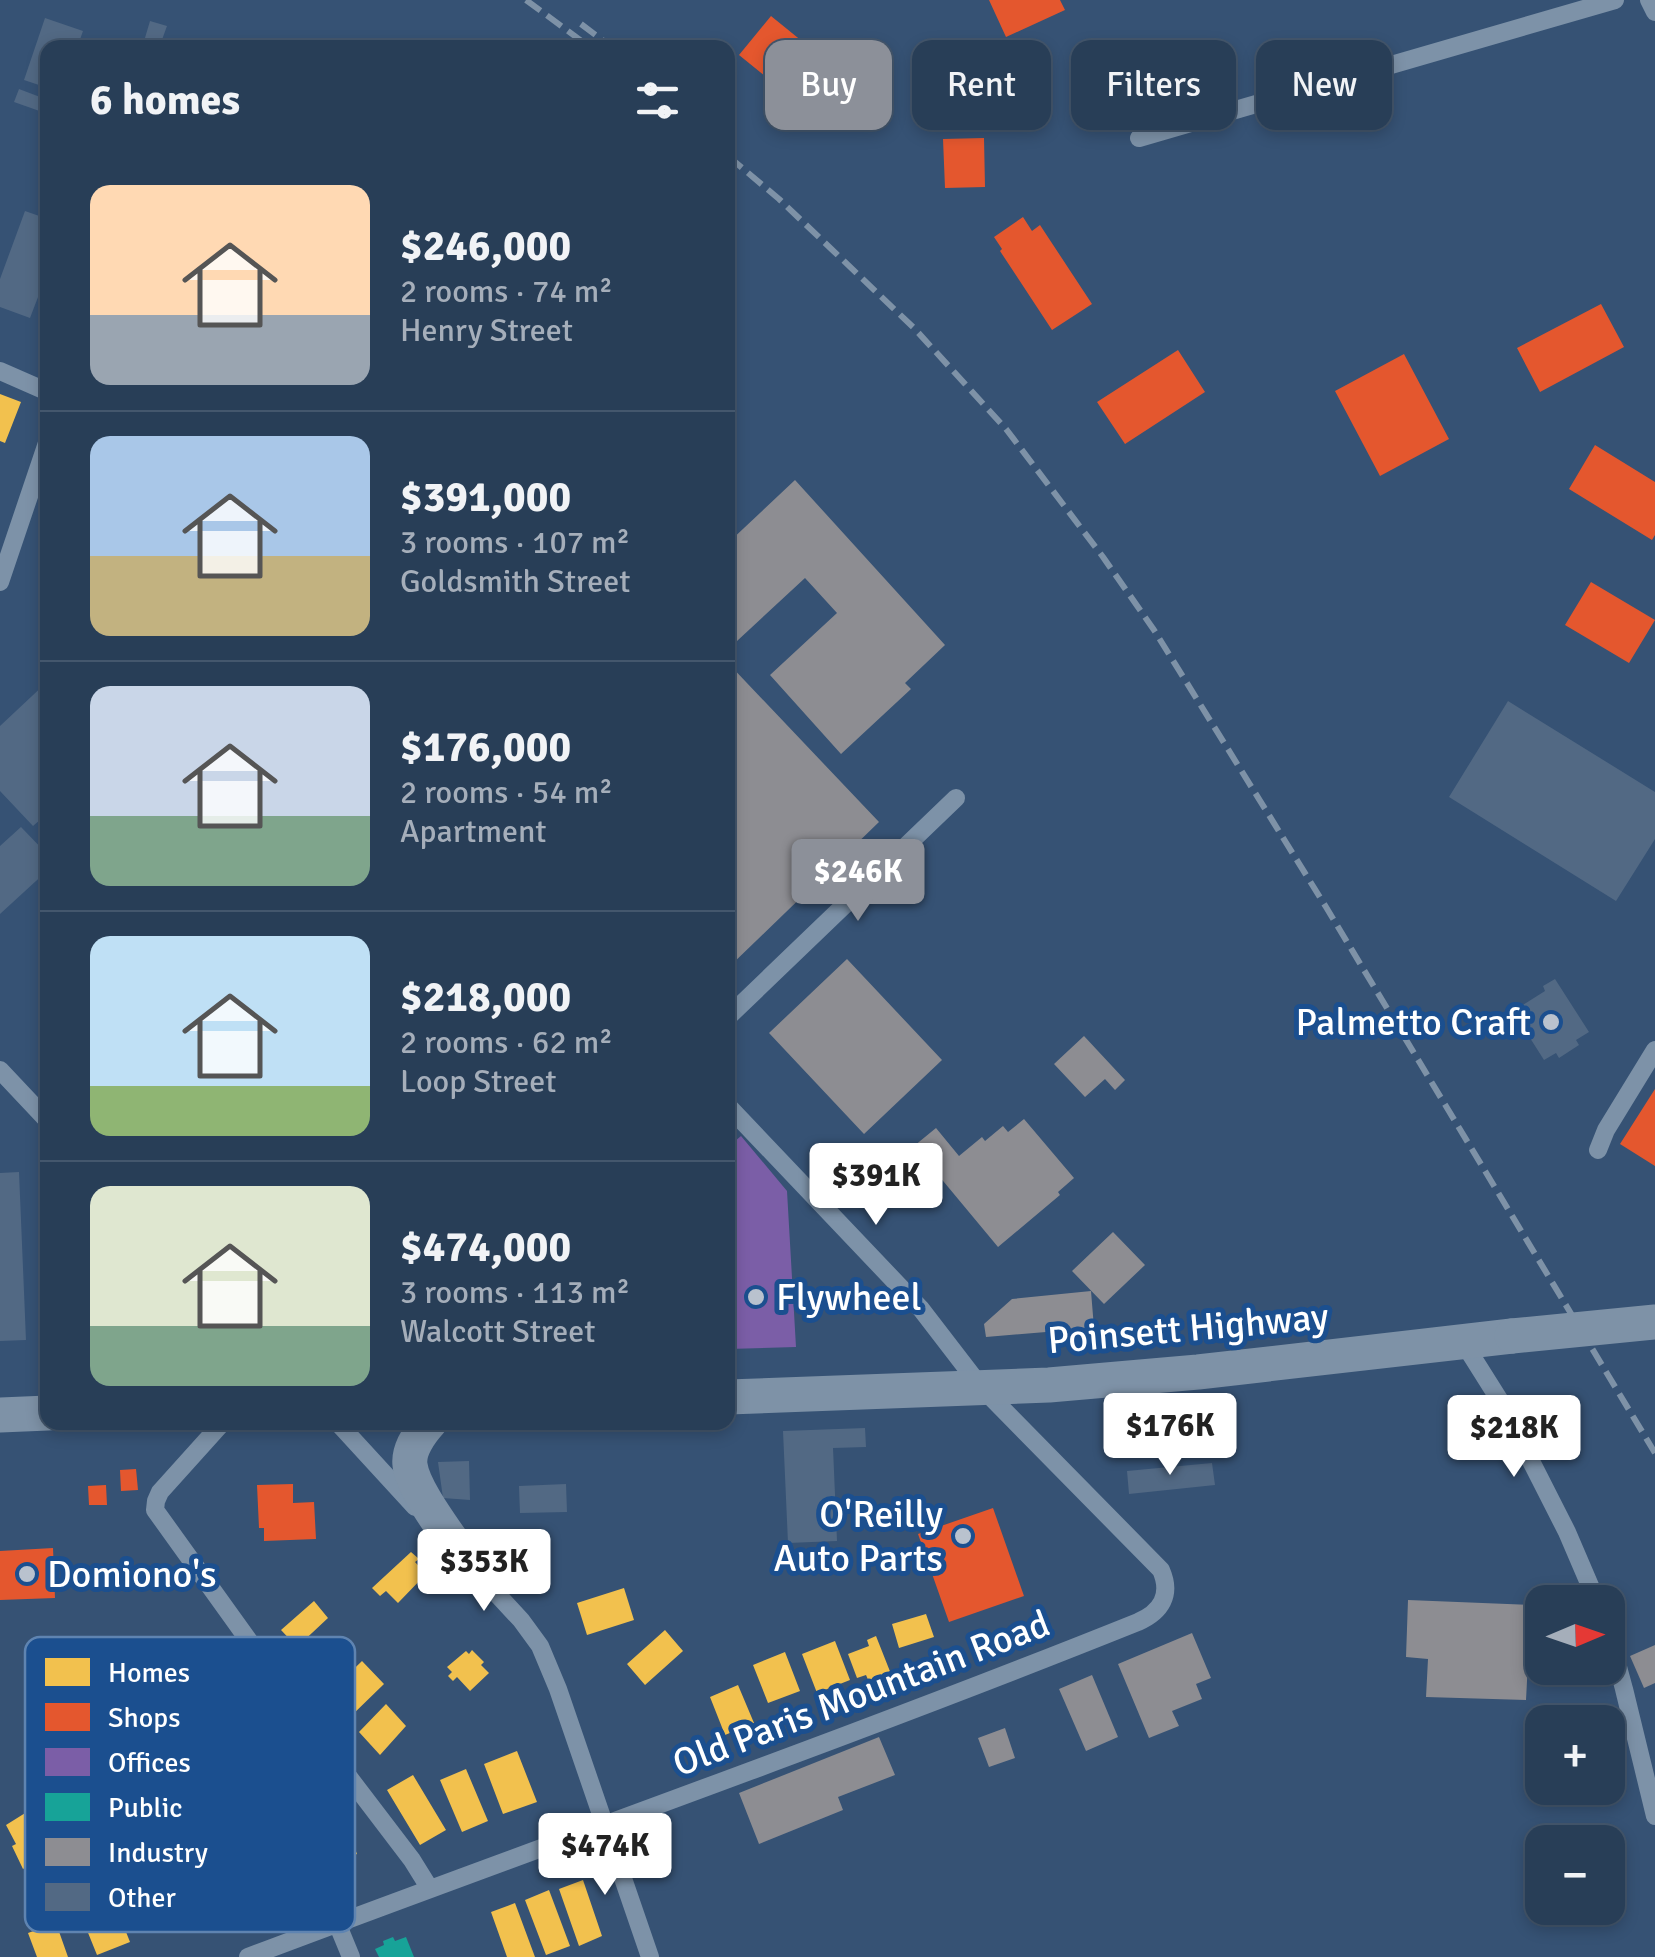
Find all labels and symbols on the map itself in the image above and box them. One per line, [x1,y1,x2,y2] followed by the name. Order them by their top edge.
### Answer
[788,839,928,924] pin: $246K
[1295,999,1531,1046] place label: Palmetto Craft
[1540,1011,1562,1033] marker: Palmetto Craft
[806,1143,946,1228] pin: $391K
[776,1274,922,1321] place label: Flywheel
[745,1286,767,1308] marker: Flywheel
[1046,1293,1331,1364] street label: Poinsett Highway
[1100,1393,1240,1478] pin: $176K
[1444,1395,1584,1480] pin: $218K
[774,1491,943,1582] place label: O'Reilly Auto Parts
[952,1525,974,1547] marker: O'Reilly Auto Parts
[414,1529,554,1614] pin: $353K
[47,1551,217,1598] place label: Domiono's
[16,1563,38,1585] marker: Domiono's
[1525,1585,1625,1685] north arrow
[666,1600,1056,1787] street label: Old Paris Mountain Road
[25,1637,355,1932] legend
[108,1656,190,1690] text: Homes
[108,1701,180,1735] text: Shops
[108,1746,191,1780] text: Offices
[108,1791,182,1825] text: Public
[535,1813,675,1898] pin: $474K
[108,1836,208,1870] text: Industry
[108,1881,176,1915] text: Other

